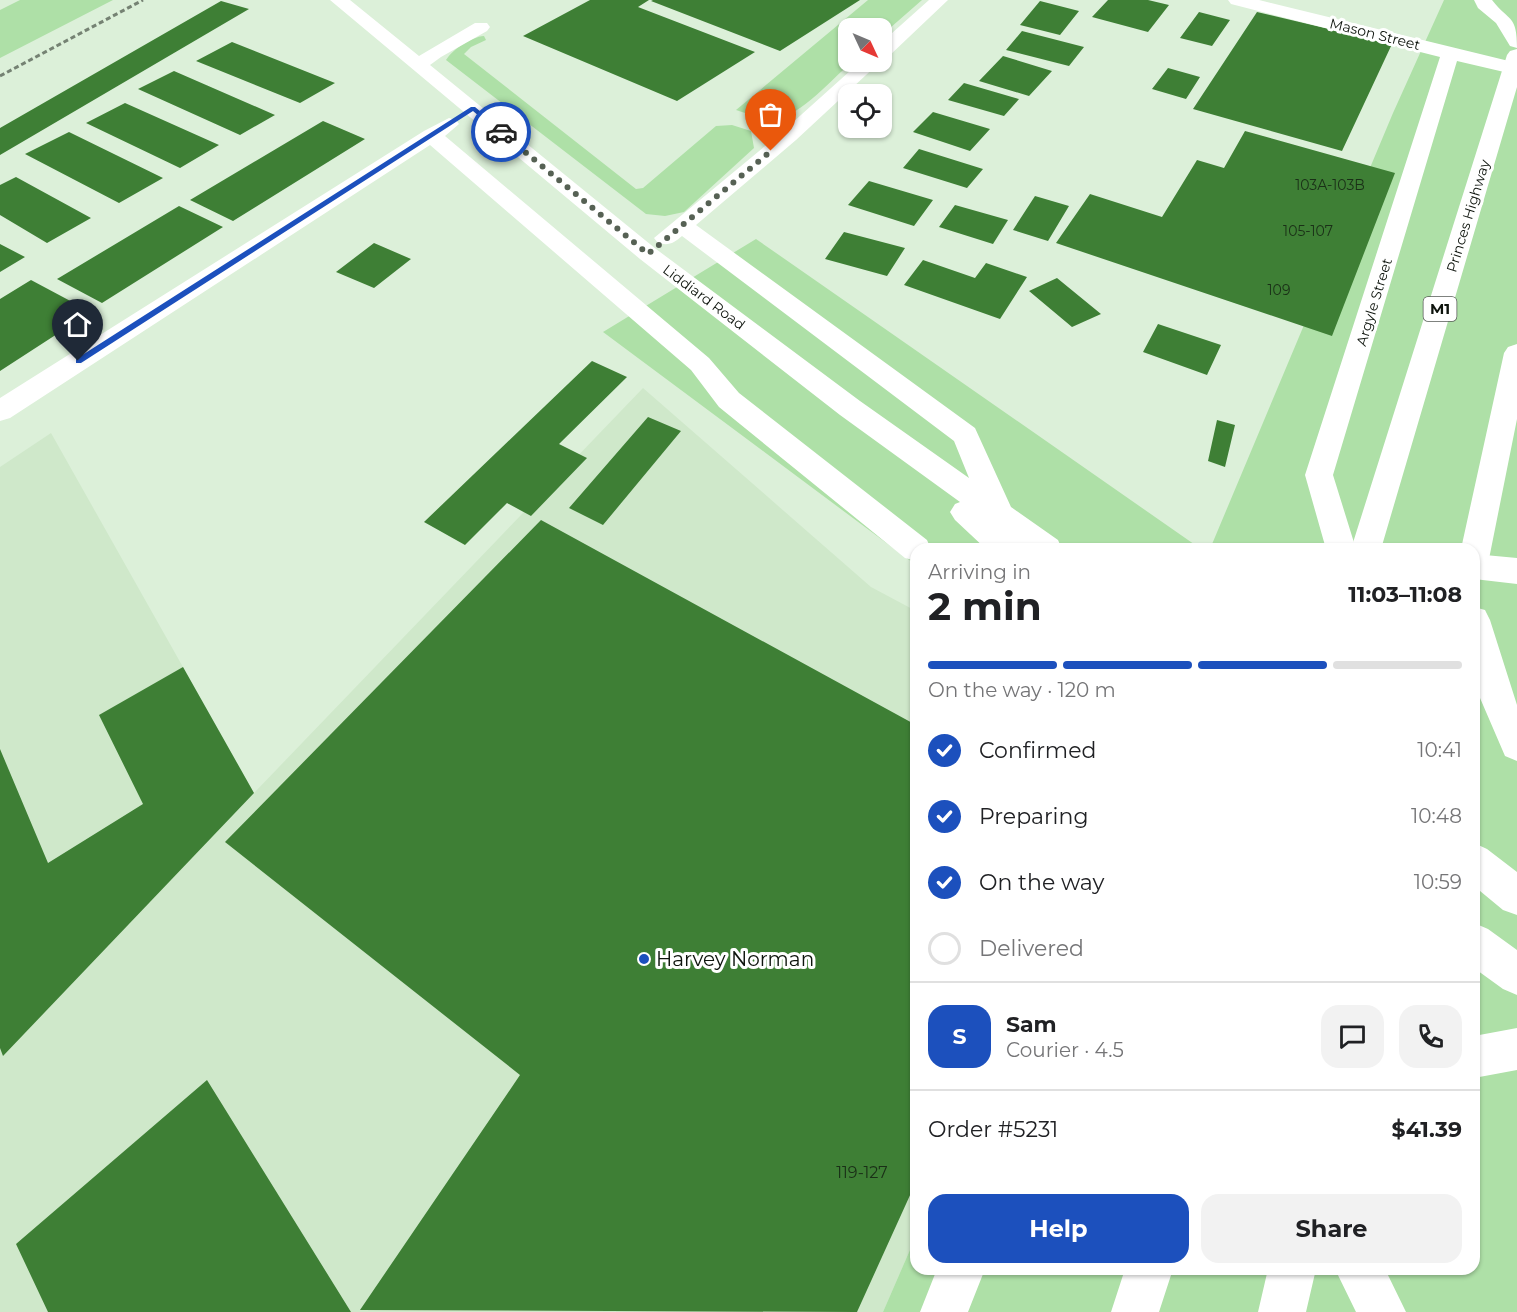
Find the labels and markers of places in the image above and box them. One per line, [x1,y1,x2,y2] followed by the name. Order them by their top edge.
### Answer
[745,89,796,151] pin
[52,299,103,361] pin
[656,947,814,971] place label: Harvey Norman
[637,952,651,966] marker: Harvey Norman

